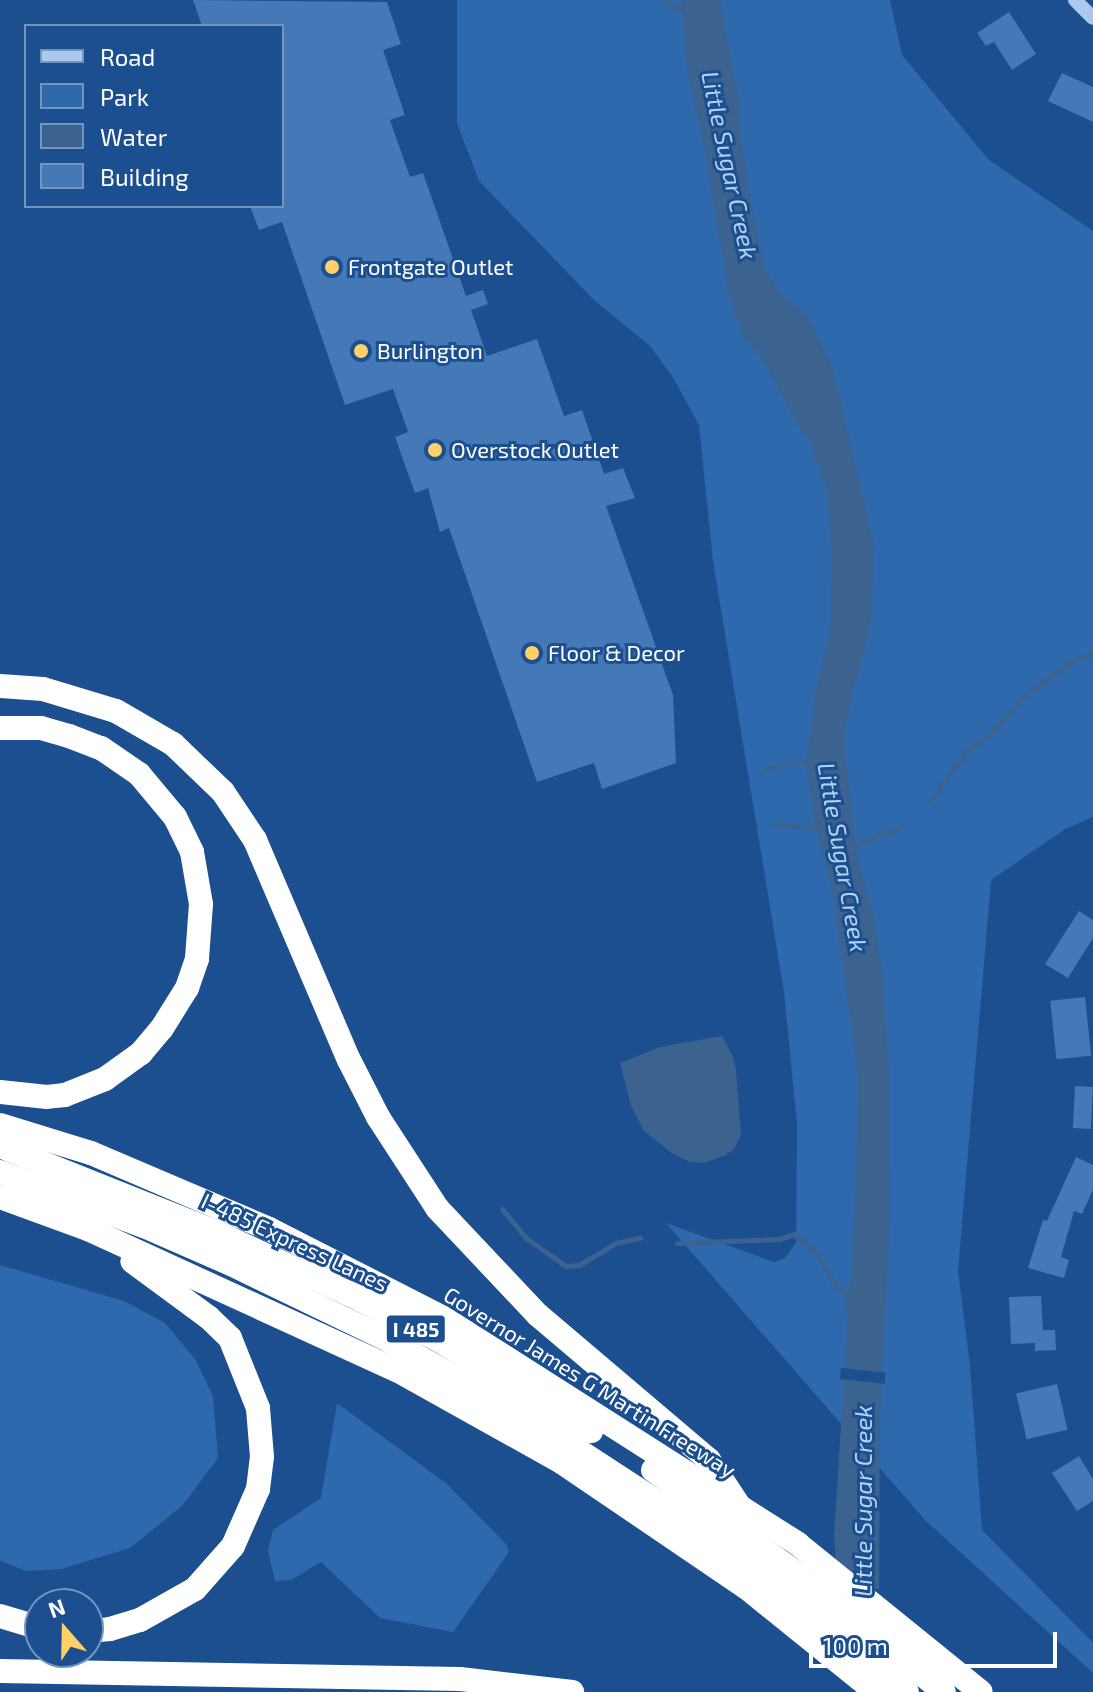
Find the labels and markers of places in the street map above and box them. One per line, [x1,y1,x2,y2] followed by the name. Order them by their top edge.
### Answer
[348,254,513,280] place label: Frontgate Outlet
[323,258,341,276] marker: Frontgate Outlet
[377,338,483,364] place label: Burlington
[352,342,370,360] marker: Burlington
[451,437,619,463] place label: Overstock Outlet
[426,441,444,459] marker: Overstock Outlet
[548,640,685,666] place label: Floor & Decor
[523,644,541,662] marker: Floor & Decor

